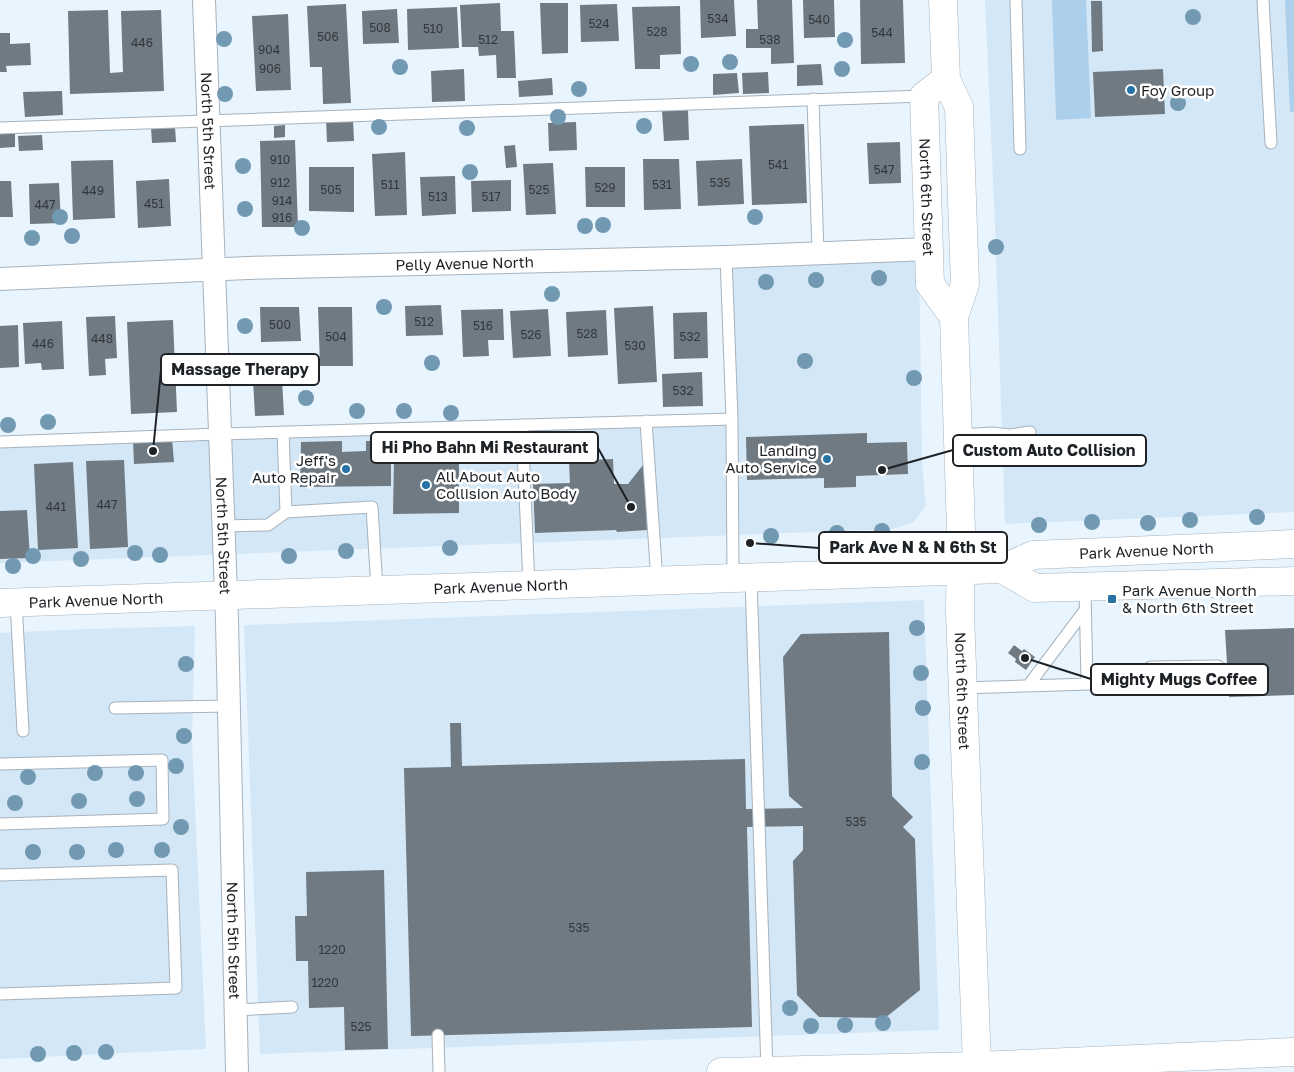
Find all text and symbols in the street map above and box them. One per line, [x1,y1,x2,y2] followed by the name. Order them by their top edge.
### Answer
[707,11,729,26] house number: 534
[808,12,830,27] house number: 540
[588,16,610,31] house number: 524
[369,20,391,35] house number: 508
[423,21,443,36] house number: 510
[646,24,668,39] house number: 528
[871,25,893,40] house number: 544
[317,29,339,44] house number: 506
[478,32,498,47] house number: 512
[759,32,781,47] house number: 538
[131,35,153,50] house number: 446
[258,42,280,57] house number: 904
[259,61,281,76] house number: 906
[198,72,220,190] street label: North 5th Street
[1141,81,1214,99] place label: Foy Group
[1125,84,1137,96] marker: Foy Group
[916,138,938,256] street label: North 6th Street
[270,152,290,167] house number: 910
[768,157,788,172] house number: 541
[874,162,894,177] house number: 547
[270,175,290,190] house number: 912
[710,175,731,190] house number: 535
[381,177,399,192] house number: 511
[652,177,672,192] house number: 531
[594,180,616,195] house number: 529
[320,182,342,197] house number: 505
[529,182,549,197] house number: 525
[82,183,104,198] house number: 449
[428,189,448,204] house number: 513
[481,189,501,204] house number: 517
[272,193,292,208] house number: 914
[144,196,164,211] house number: 451
[34,197,56,212] house number: 447
[272,210,292,225] house number: 916
[395,252,534,274] street label: Pelly Avenue North
[414,314,434,329] house number: 512
[269,317,291,332] house number: 500
[473,318,493,333] house number: 516
[576,326,598,341] house number: 528
[520,327,542,342] house number: 526
[325,329,347,344] house number: 504
[680,329,701,344] house number: 532
[91,331,113,346] house number: 448
[32,336,54,351] house number: 446
[624,338,646,353] house number: 530
[161,354,319,385] callout: Massage Therapy
[171,359,309,379] text: Massage Therapy
[673,383,694,398] house number: 532
[371,432,598,463] callout: Hi Pho Bahn Mi Restaurant
[953,435,1146,466] callout: Custom Auto Collision
[382,437,588,457] text: Hi Pho Bahn Mi Restaurant
[962,440,1136,460] text: Custom Auto Collision
[726,441,817,476] place label: Landing Auto Service
[252,451,336,486] place label: Jeff's Auto Repair
[821,453,833,465] marker: Landing Auto Service
[340,463,352,475] marker: Jeff's Auto Repair
[436,467,578,502] place label: All About Auto Collision Auto Body
[213,476,235,595] street label: North 5th Street
[420,479,432,491] marker: All About Auto Collision Auto Body
[96,497,118,512] house number: 447
[46,499,66,514] house number: 441
[819,532,1007,563] callout: Park Ave N & N 6th St
[829,537,997,557] text: Park Ave N & N 6th St
[1079,538,1214,562] street label: Park Avenue North
[433,575,568,597] street label: Park Avenue North
[1122,581,1257,616] place label: Park Avenue North & North 6th Street
[28,588,164,611] street label: Park Avenue North
[1106,593,1118,605] marker: Park Avenue North & North 6th Street
[952,632,974,750] street label: North 6th Street
[1091,664,1268,695] callout: Mighty Mugs Coffee
[1101,669,1257,689] text: Mighty Mugs Coffee
[846,814,867,829] house number: 535
[224,881,244,1000] street label: North 5th Street
[569,920,590,935] house number: 535
[318,942,346,957] house number: 1220
[311,975,339,990] house number: 1220
[351,1019,371,1034] house number: 525

